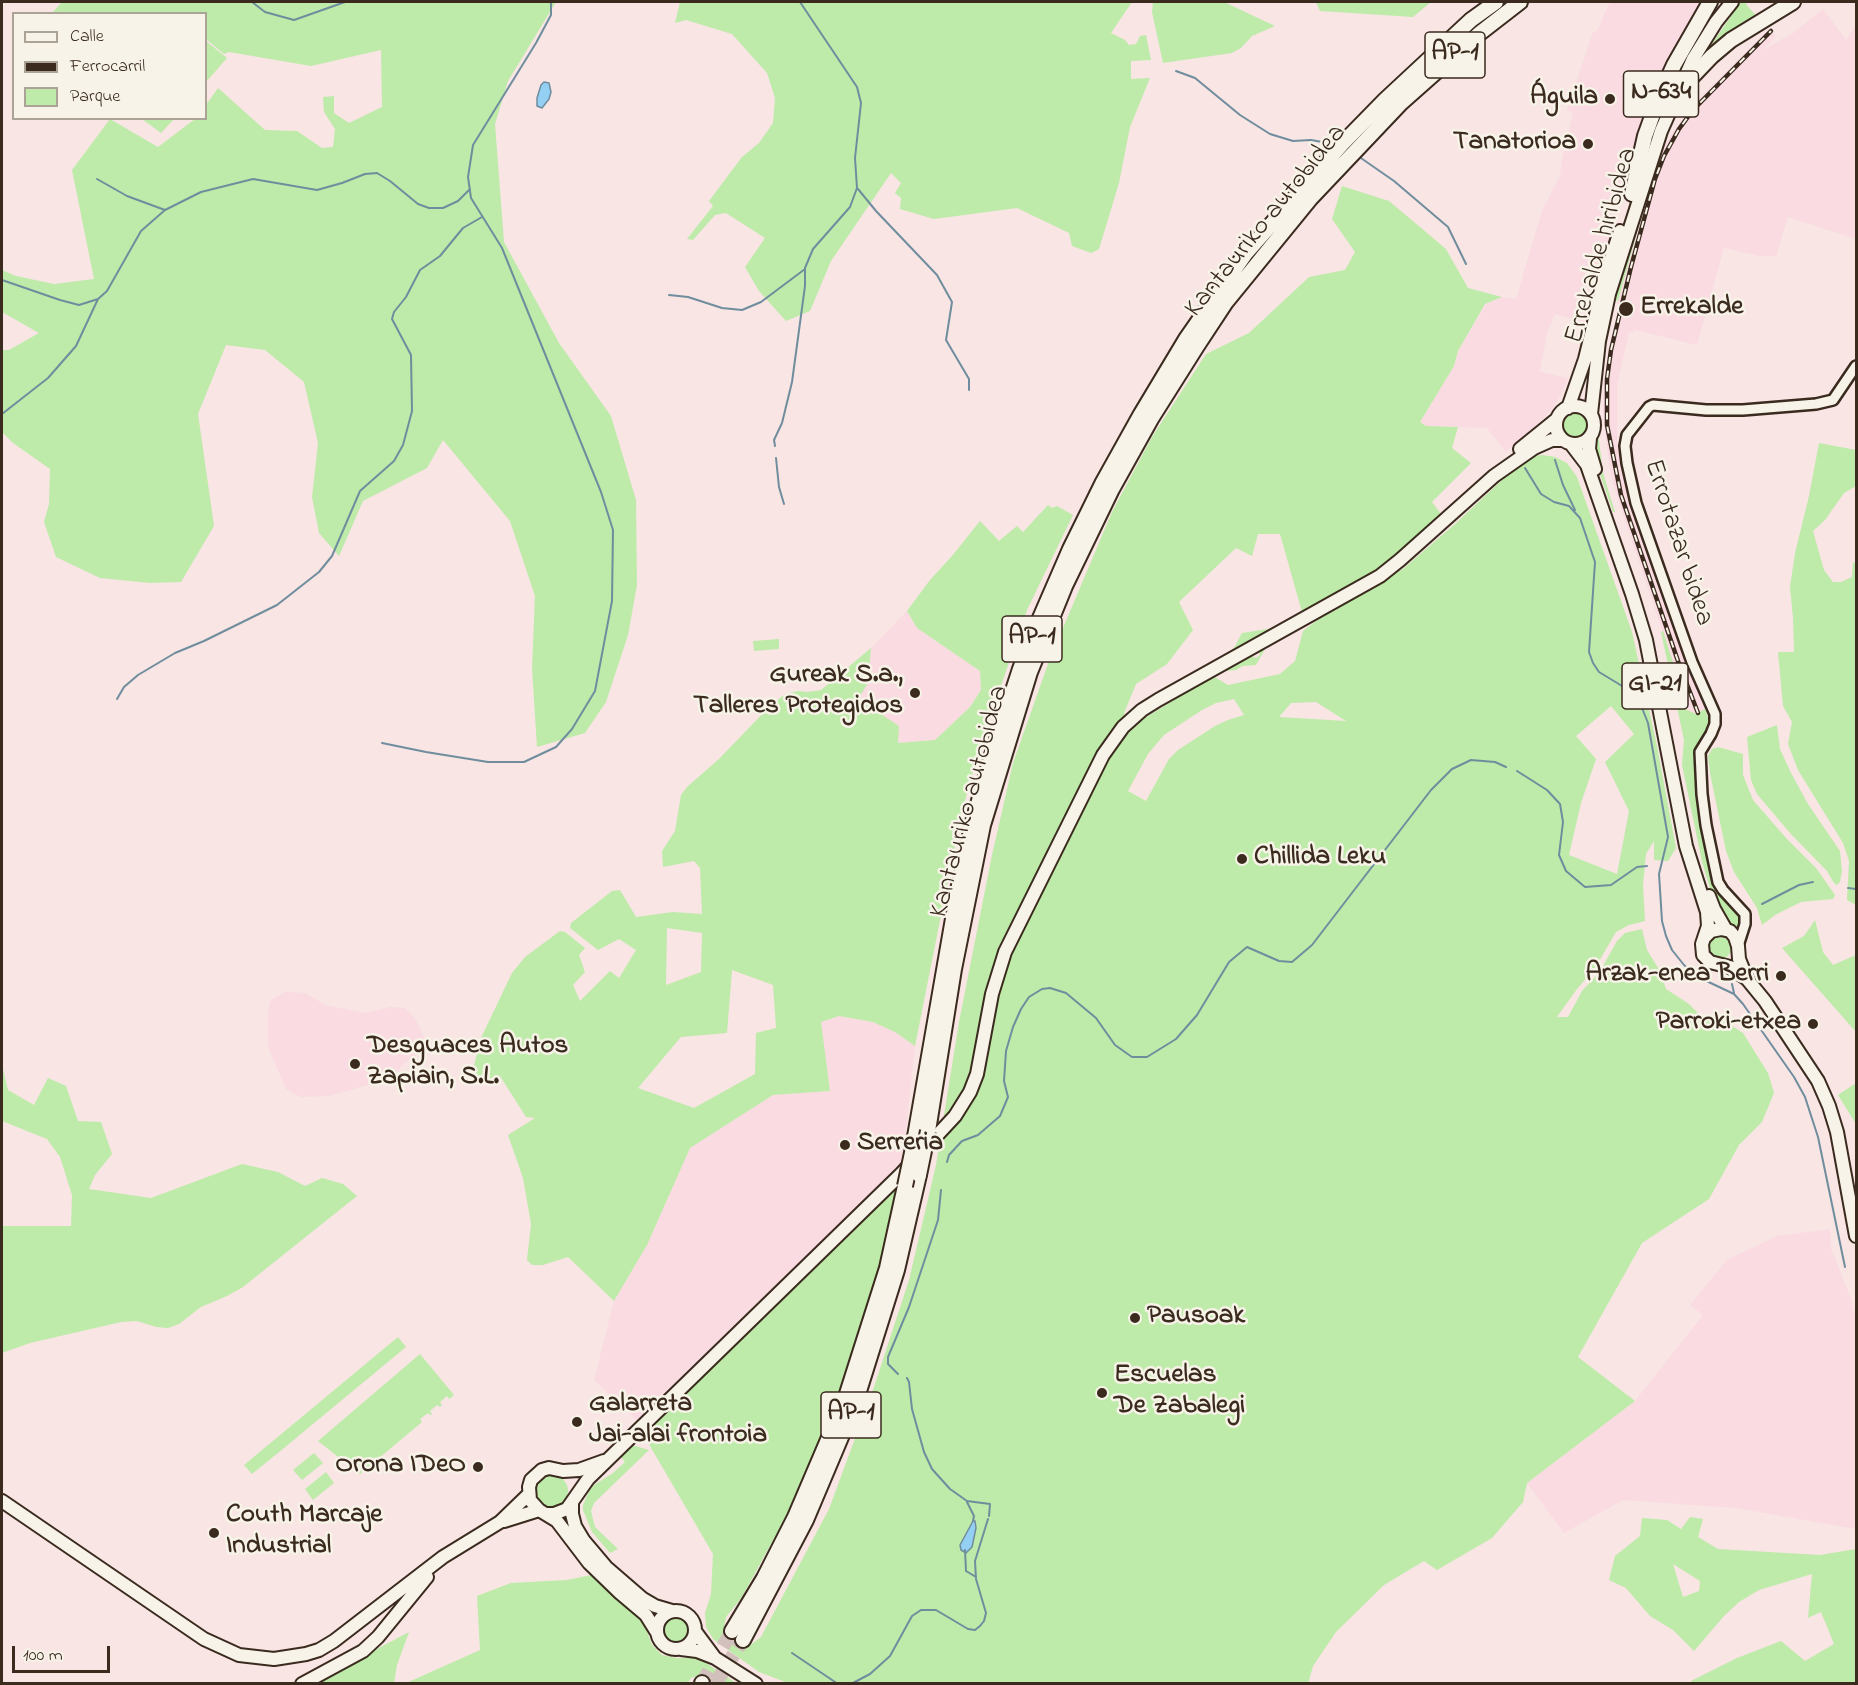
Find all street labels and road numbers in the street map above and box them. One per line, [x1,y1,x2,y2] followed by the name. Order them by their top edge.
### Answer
[1425,32,1485,78] road number: AP-1
[1624,71,1698,117] road number: N-634
[1179,119,1355,325] street label: Kantauriko autobidea
[1560,144,1646,348] street label: Errekalde hiribidea
[1635,456,1719,630] street label: Errotazar bidea
[1002,616,1062,662] road number: AP-1
[1622,663,1688,709] road number: GI-21
[924,682,1018,922] street label: Kantauriko autobidea
[821,1392,881,1438] road number: AP-1

